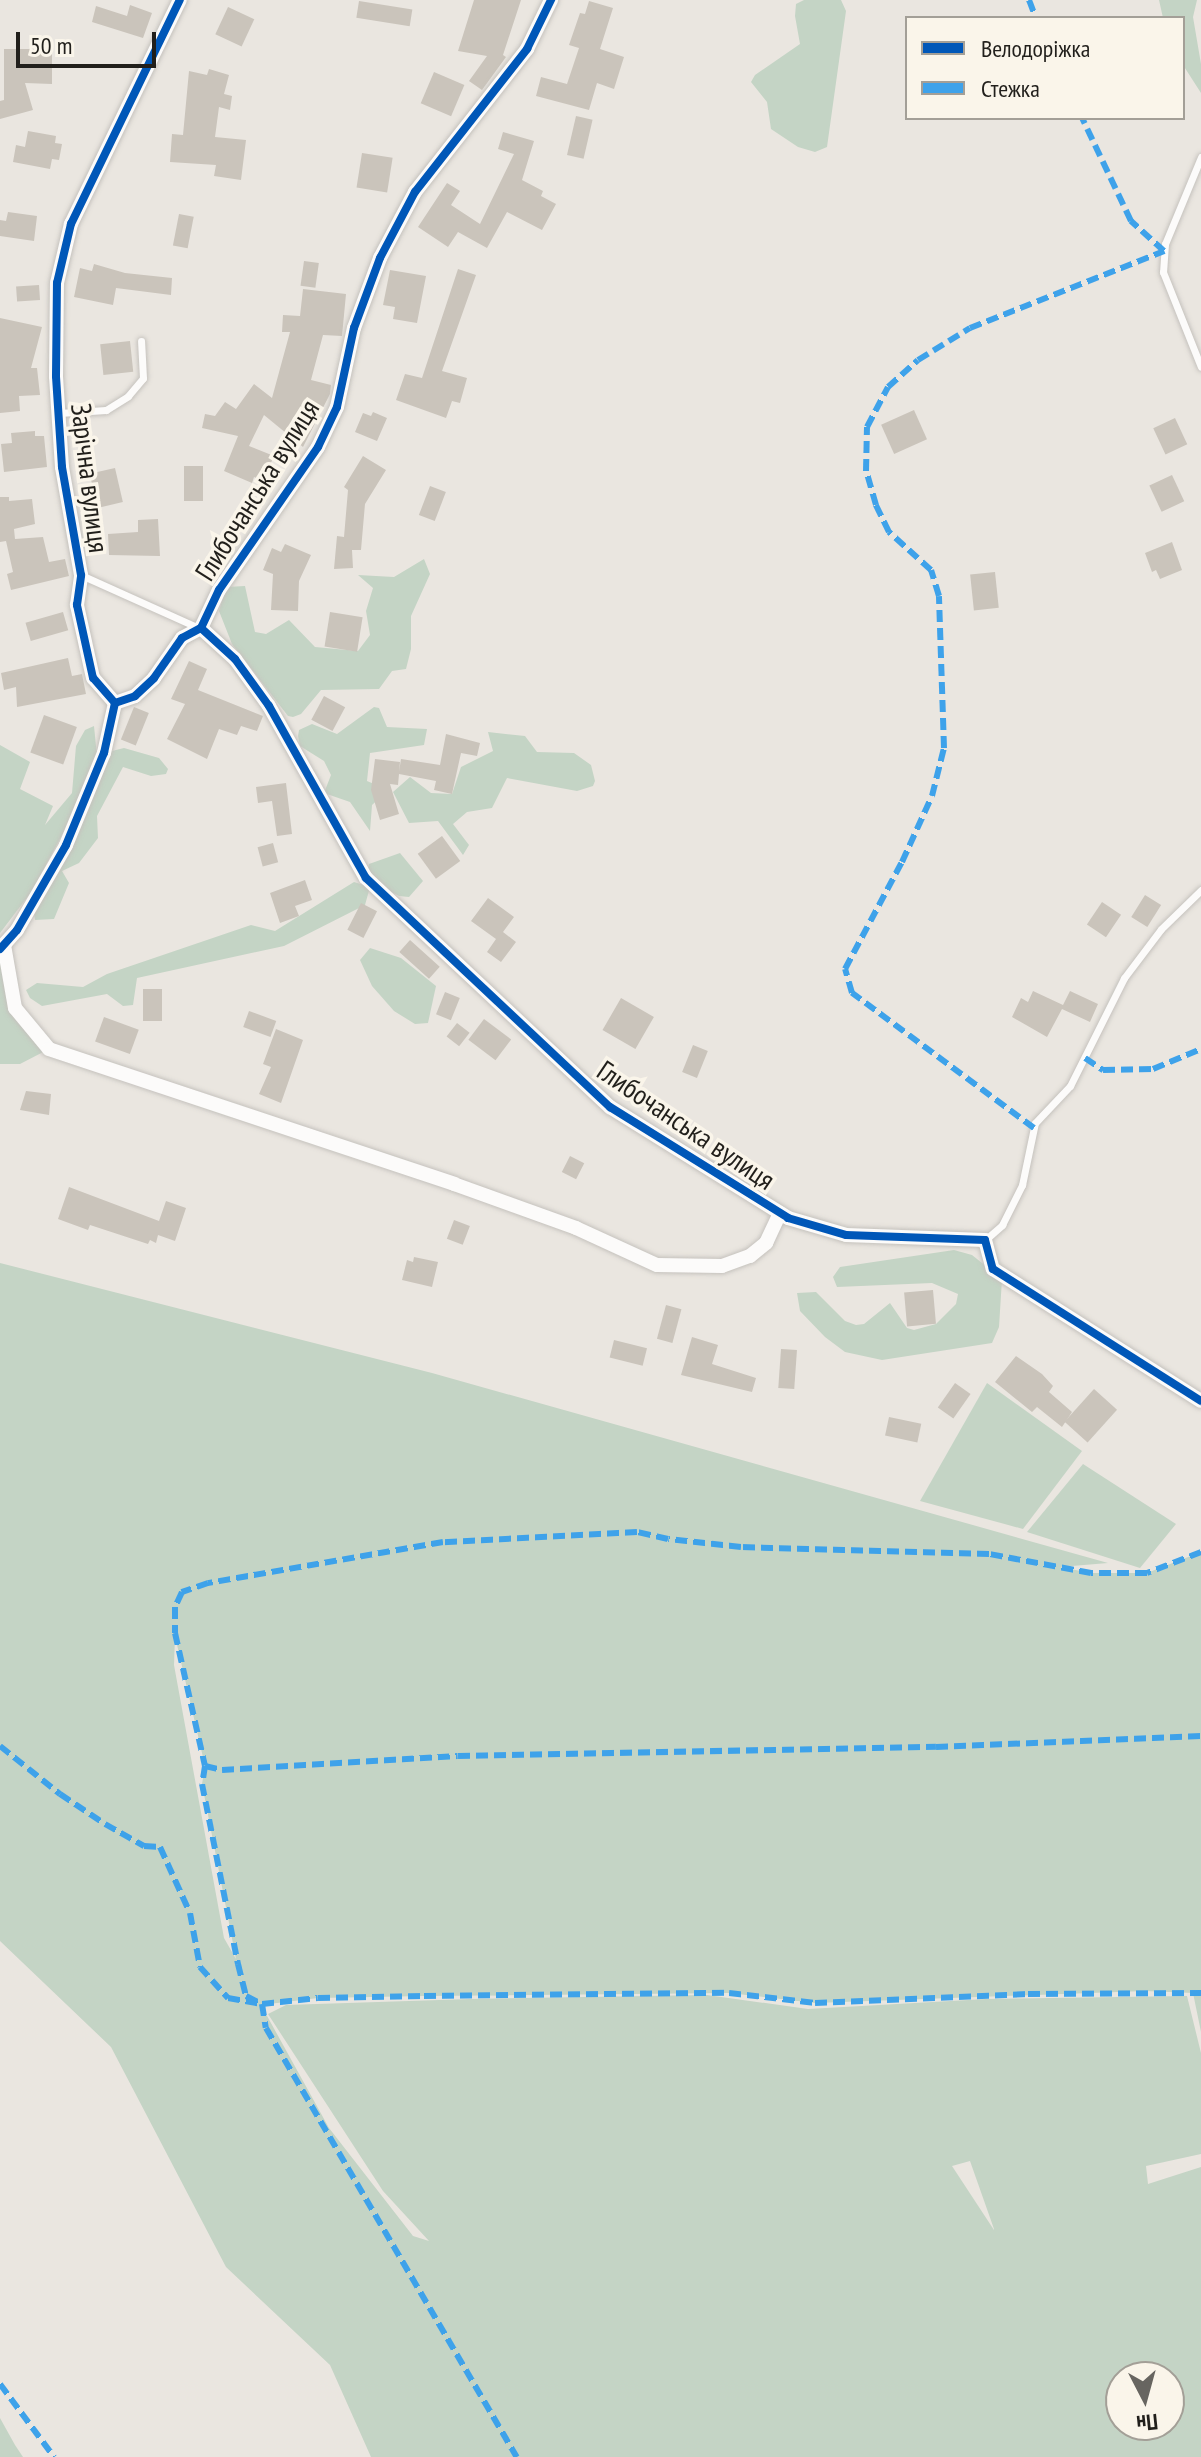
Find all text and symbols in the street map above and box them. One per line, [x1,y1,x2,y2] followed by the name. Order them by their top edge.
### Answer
[20,16,160,66] scale bar
[905,16,1185,120] legend
[30,30,72,61] text: 50 m
[981,33,1090,64] text: Велодоріжка
[981,73,1040,104] text: Стежка
[188,393,326,587] street label: Глибочанська вулиця
[64,401,116,555] street label: Зарічна вулиця
[591,1053,781,1197] street label: Глибочанська вулиця
[1105,2361,1185,2441] north arrow
[1135,2408,1159,2438] text: Пн

